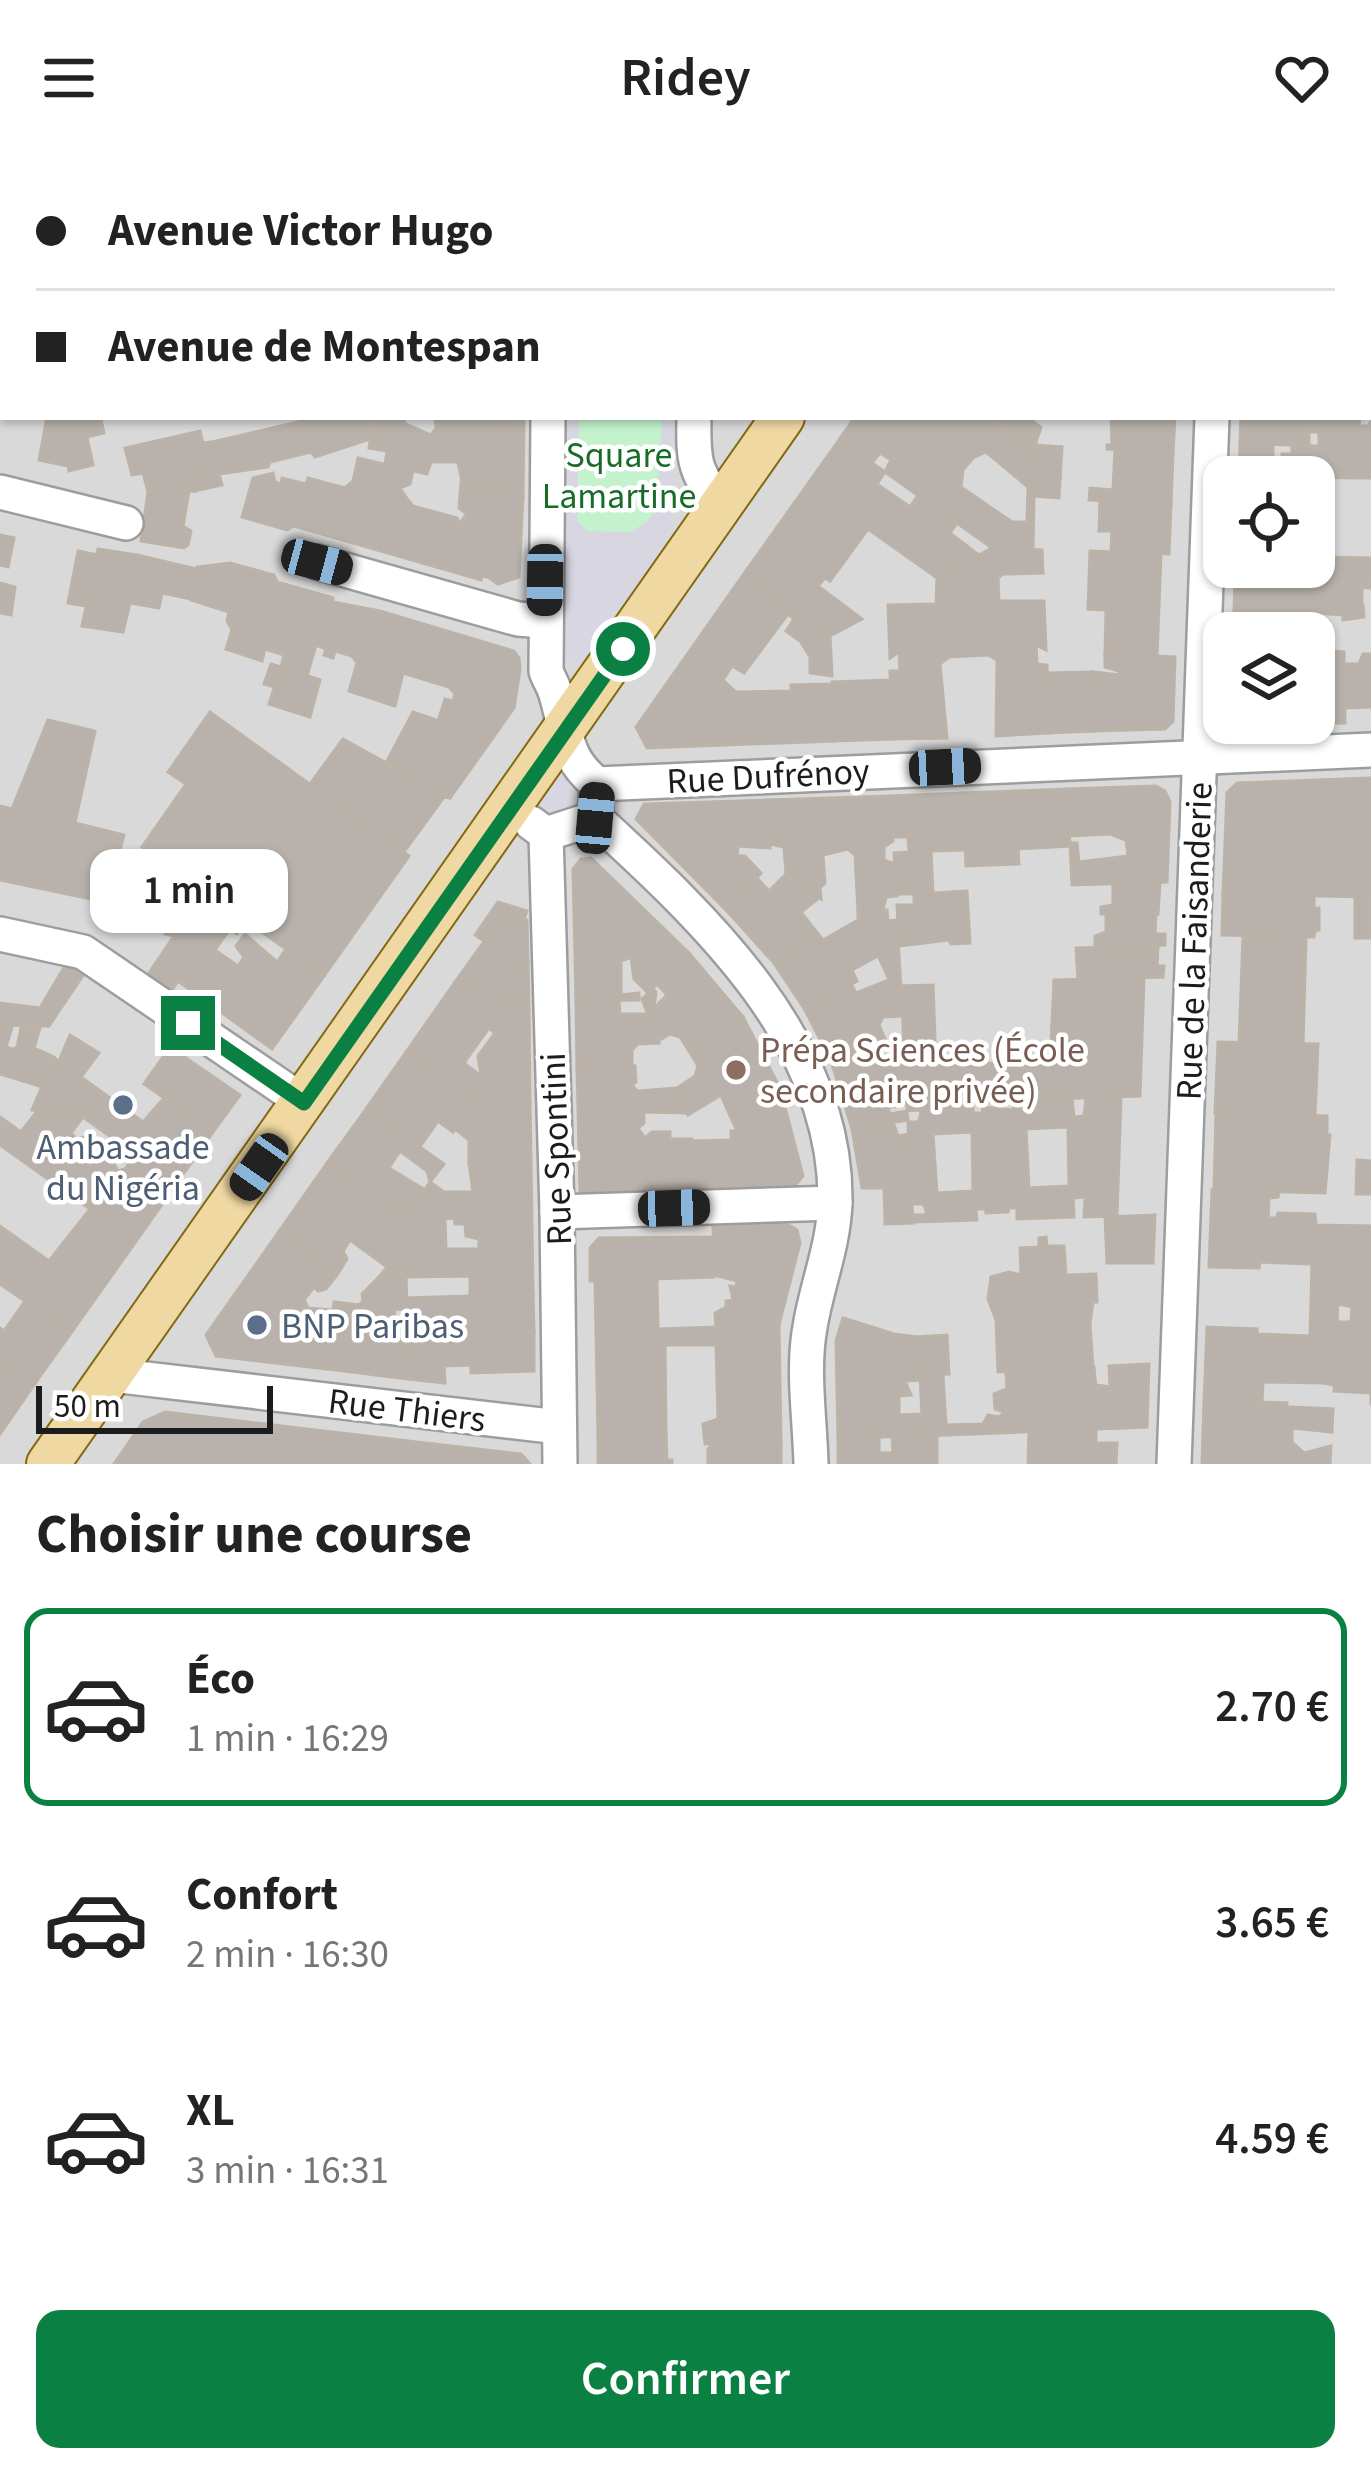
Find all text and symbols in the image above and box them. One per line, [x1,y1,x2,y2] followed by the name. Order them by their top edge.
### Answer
[620,40,751,117] text: Ridey
[36,45,102,111] icon: menu
[1269,45,1335,111] icon: heart
[108,199,494,263] text: Avenue Victor Hugo
[108,315,541,379] text: Avenue de Montespan
[542,430,696,522] park label: Square Lamartine
[1203,456,1335,744] map controls
[1203,456,1335,588] button: locate
[278,535,356,589] car
[526,544,564,616] car
[1203,612,1335,744] button: layers
[596,622,650,676] route start
[665,746,871,807] street label: Rue Dufrénoy
[908,747,982,787] car
[574,781,616,855] car
[1163,781,1226,1101] street label: Rue de la Faisanderie
[89,849,287,933] callout: 1 min
[143,863,235,919] text: 1 min
[161,996,215,1050] route end
[760,1025,1085,1117] place label: Prépa Sciences (École secondaire privée)
[528,1052,585,1246] street label: Rue Spontini
[723,1057,749,1083] marker: Prépa Sciences (École secondaire privée)
[110,1092,136,1118] marker: Ambassade du Nigéria
[36,1122,210,1214] place label: Ambassade du Nigéria
[224,1127,294,1207] car
[637,1189,711,1227] car
[281,1301,464,1352] place label: BNP Paribas
[244,1312,270,1338] marker: BNP Paribas
[325,1376,488,1445] street label: Rue Thiers
[36,1380,273,1433] scale bar
[54,1383,121,1430] text: 50 m
[36,1497,472,1574] text: Choisir une course
[186,1647,255,1711] text: Éco
[42,1653,150,1761] icon: car
[1215,1675,1329,1739] text: 2.70 €
[186,1711,389,1767] text: 1 min · 16:29
[186,1863,338,1927] text: Confort
[42,1869,150,1977] icon: car
[1215,1891,1329,1955] text: 3.65 €
[186,1927,389,1983] text: 2 min · 16:30
[186,2079,235,2143] text: XL
[42,2085,150,2193] icon: car
[1215,2107,1329,2171] text: 4.59 €
[186,2143,389,2199] text: 3 min · 16:31
[36,2310,1335,2448] button: Confirmer

